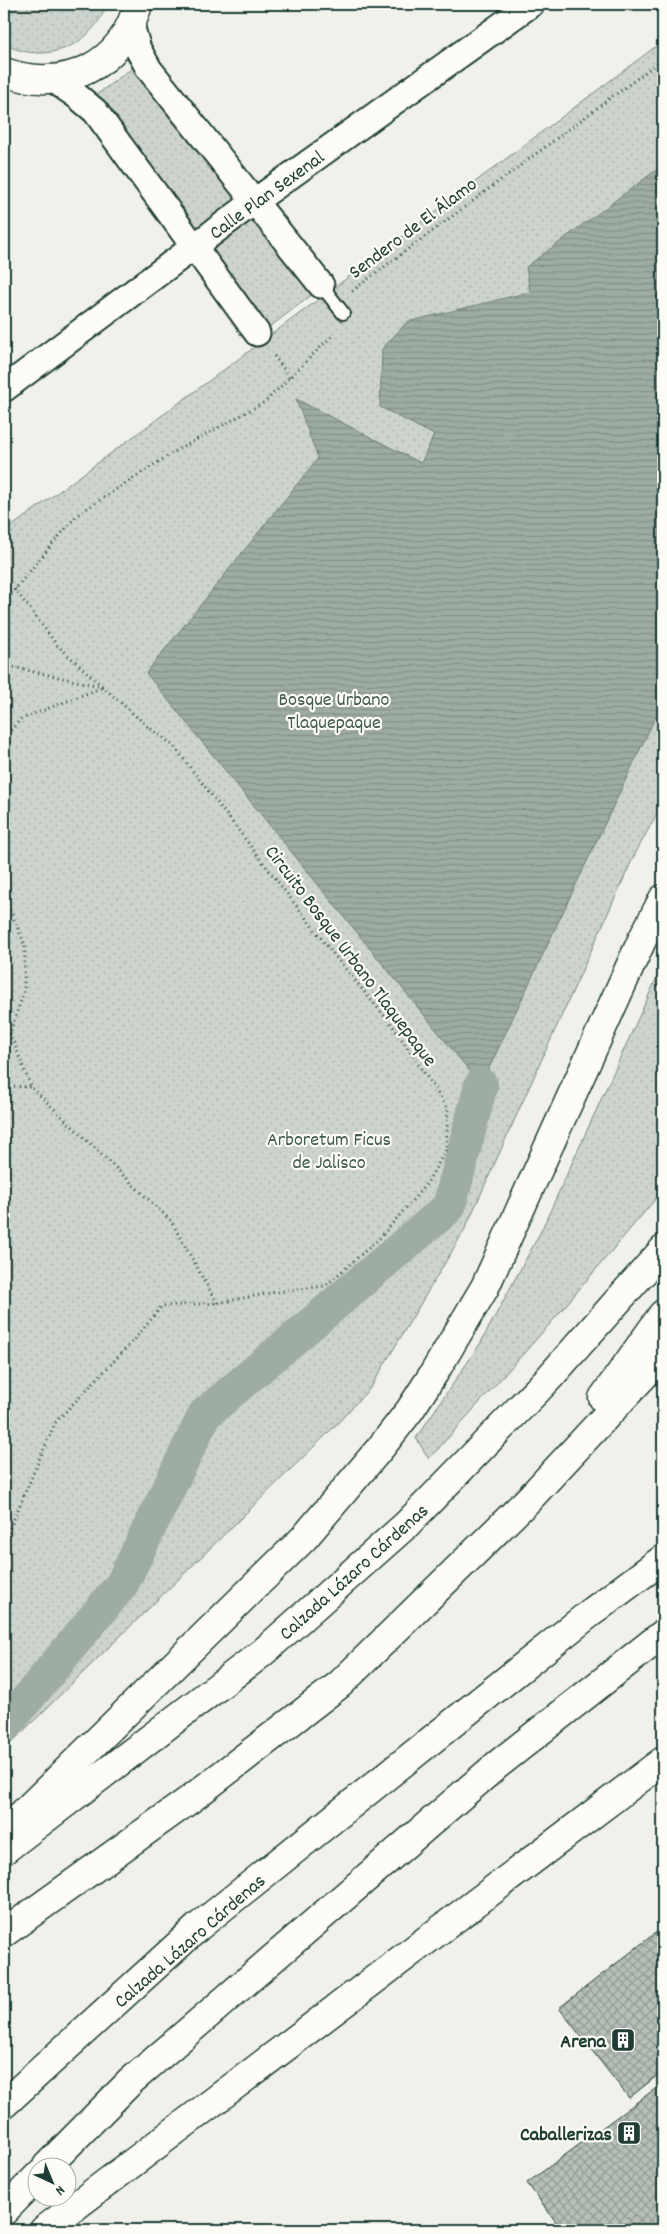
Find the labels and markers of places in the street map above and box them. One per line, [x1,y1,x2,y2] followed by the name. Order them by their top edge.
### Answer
[610,2027,636,2053] building icon: Arena
[560,2029,607,2057] place label: Arena
[616,2120,642,2146] building icon: Caballerizas
[520,2122,612,2150] place label: Caballerizas

